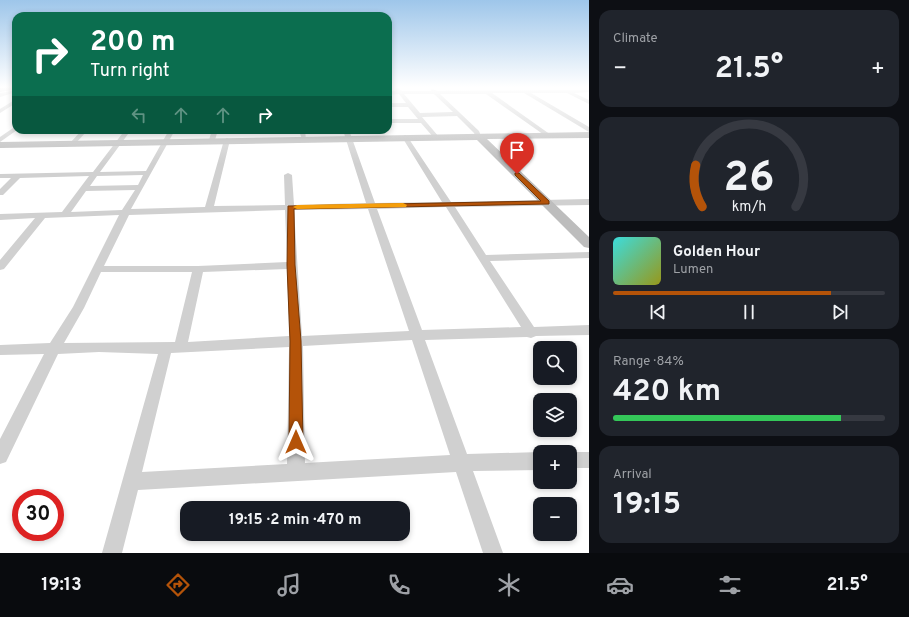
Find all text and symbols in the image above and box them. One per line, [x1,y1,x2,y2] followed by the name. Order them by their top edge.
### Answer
[90,25,176,61] text: 200 m
[24,28,76,80] icon: right
[613,31,658,47] text: Climate
[715,51,783,88] text: 21.5°
[613,56,627,83] text: −
[871,56,885,83] text: +
[90,60,170,83] text: Turn right
[128,104,150,126] icon: left
[170,104,192,126] icon: ahead
[212,104,234,126] icon: ahead
[254,104,276,126] icon: right
[500,133,534,174] pin
[506,139,528,161] icon: arrive
[724,153,775,206] text: 26
[732,198,766,216] text: km/h
[673,243,760,262] text: Golden Hour
[673,262,713,278] text: Lumen
[647,301,669,323] icon: previous
[738,301,760,323] icon: pause
[829,301,851,323] icon: next
[533,341,577,541] map controls
[533,341,577,385] button: search
[613,354,684,370] text: Range · 84%
[613,374,721,411] text: 420 km
[533,393,577,437] button: layers
[275,421,317,463] position arrow
[533,445,577,489] button: +
[613,467,652,483] text: Arrival
[613,487,681,524] text: 19:15
[12,489,64,541] speed limit sign: 30
[533,497,577,541] button: −
[229,511,361,530] text: 19:15 · 2 min · 470 m
[164,571,192,599] icon: directions
[275,571,303,599] icon: music
[385,571,413,599] icon: phone
[495,571,523,599] icon: climate
[606,571,634,599] icon: car
[716,571,744,599] icon: filters
[41,574,82,597] text: 19:13
[827,574,868,597] text: 21.5°

